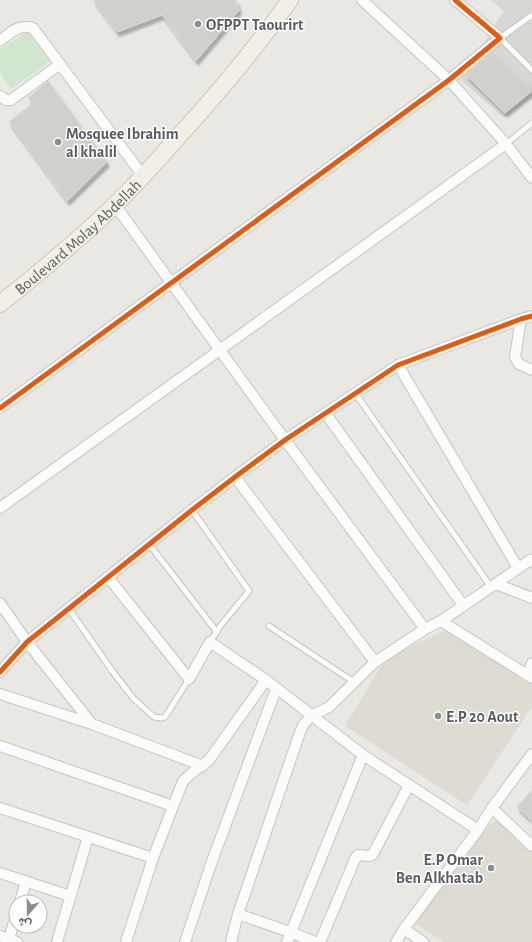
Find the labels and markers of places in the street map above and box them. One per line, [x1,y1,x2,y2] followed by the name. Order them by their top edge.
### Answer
[206,17,304,33] place label: OFPPT Taourirt
[193,19,203,29] marker: OFPPT Taourirt
[66,126,179,160] place label: Mosquee Ibrahim al khalil
[53,137,63,147] marker: Mosquee Ibrahim al khalil
[446,709,519,725] place label: E.P 20 Aout
[433,711,443,721] marker: E.P 20 Aout
[396,852,483,886] place label: E.P Omar Ben Alkhatab
[486,863,496,873] marker: E.P Omar Ben Alkhatab

